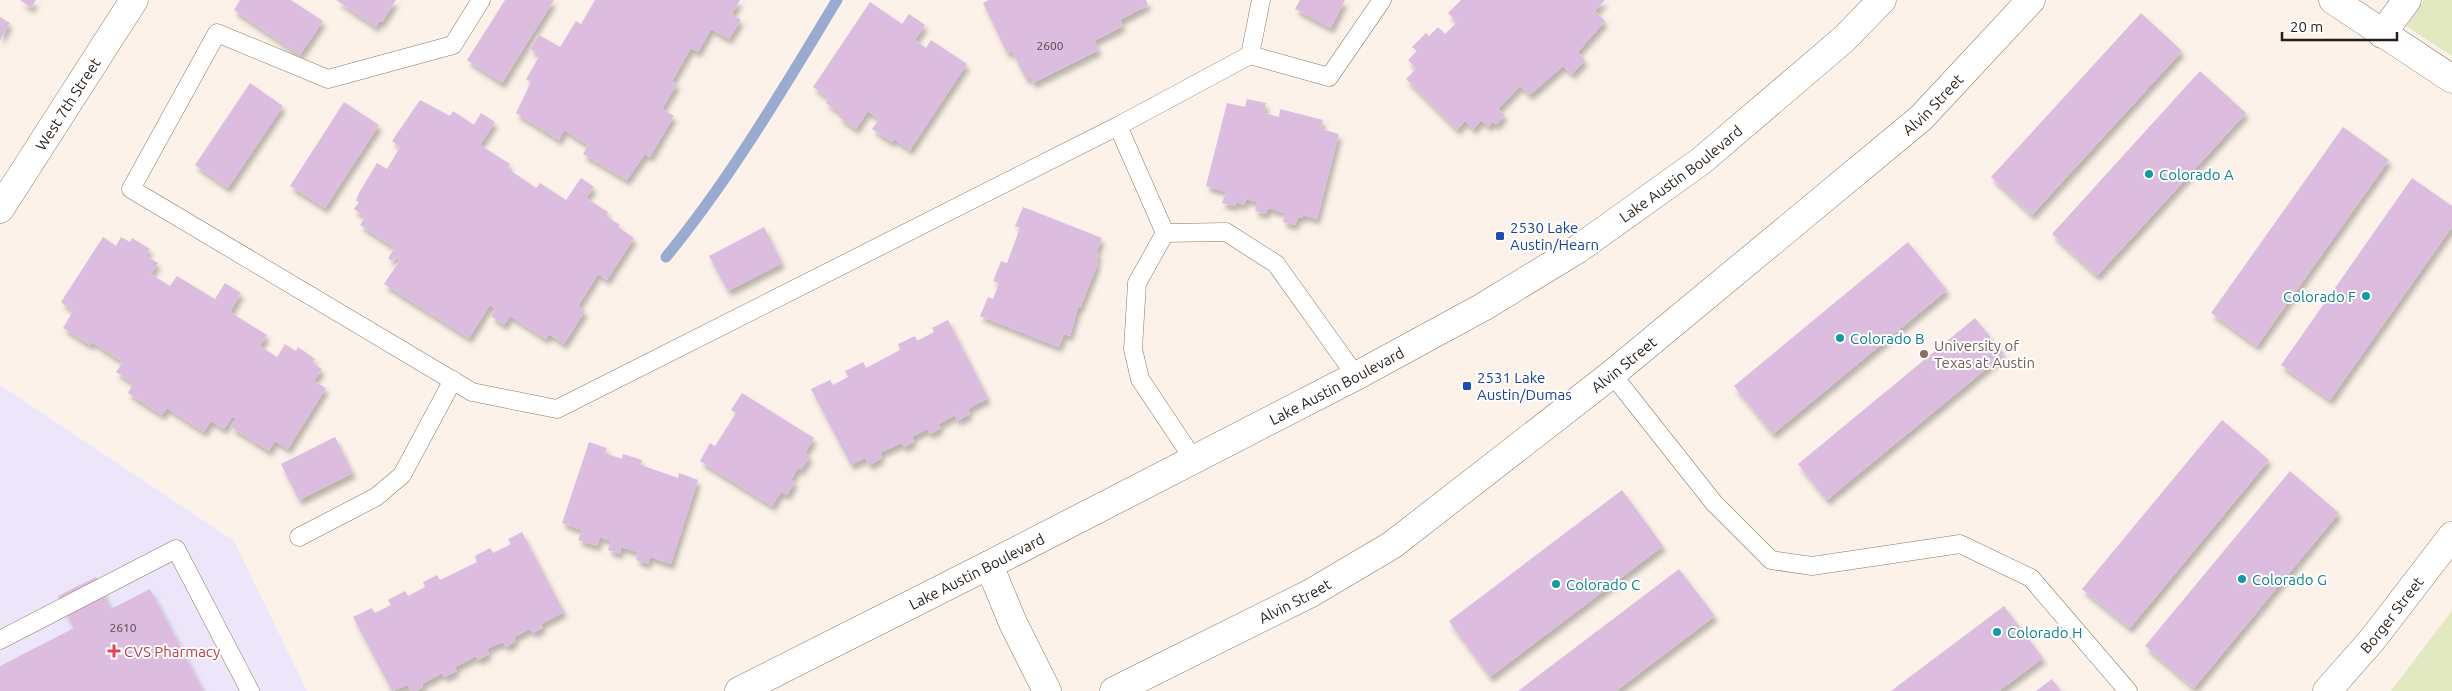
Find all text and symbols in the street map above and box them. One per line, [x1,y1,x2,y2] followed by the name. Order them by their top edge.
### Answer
[2282,10,2397,42] scale bar
[2290,18,2323,35] text: 20 m
[1036,39,1064,52] house number: 2600
[32,54,103,153] street label: West 7th Street
[1899,70,1966,138] street label: Alvin Street
[1616,122,1745,225] street label: Lake Austin Boulevard
[2159,166,2234,183] place label: Colorado A
[2143,168,2155,180] marker: Colorado A
[1510,219,1599,253] place label: 2530 Lake Austin/Hearn
[1494,230,1506,242] marker: 2530 Lake Austin/Hearn
[2283,288,2356,305] place label: Colorado F
[2360,290,2372,302] marker: Colorado F
[1850,330,1925,347] place label: Colorado B
[1834,332,1846,344] marker: Colorado B
[1588,333,1659,396] street label: Alvin Street
[1934,337,2035,371] place label: University of Texas at Austin
[1266,343,1407,428] street label: Lake Austin Boulevard
[1918,348,1930,360] marker: University of Texas at Austin
[1477,369,1572,403] place label: 2531 Lake Austin/Dumas
[1461,380,1473,392] marker: 2531 Lake Austin/Dumas
[906,530,1047,613] street label: Lake Austin Boulevard
[2252,571,2327,588] place label: Colorado G
[2236,573,2248,585] marker: Colorado G
[2356,573,2426,656] street label: Borger Street
[1256,575,1334,626] street label: Alvin Street
[1566,576,1640,593] place label: Colorado C
[1550,578,1562,590] marker: Colorado C
[109,621,137,634] house number: 2610
[2007,624,2082,641] place label: Colorado H
[1991,626,2003,638] marker: Colorado H
[124,643,220,660] place label: CVS Pharmacy
[108,645,120,657] marker: CVS Pharmacy

